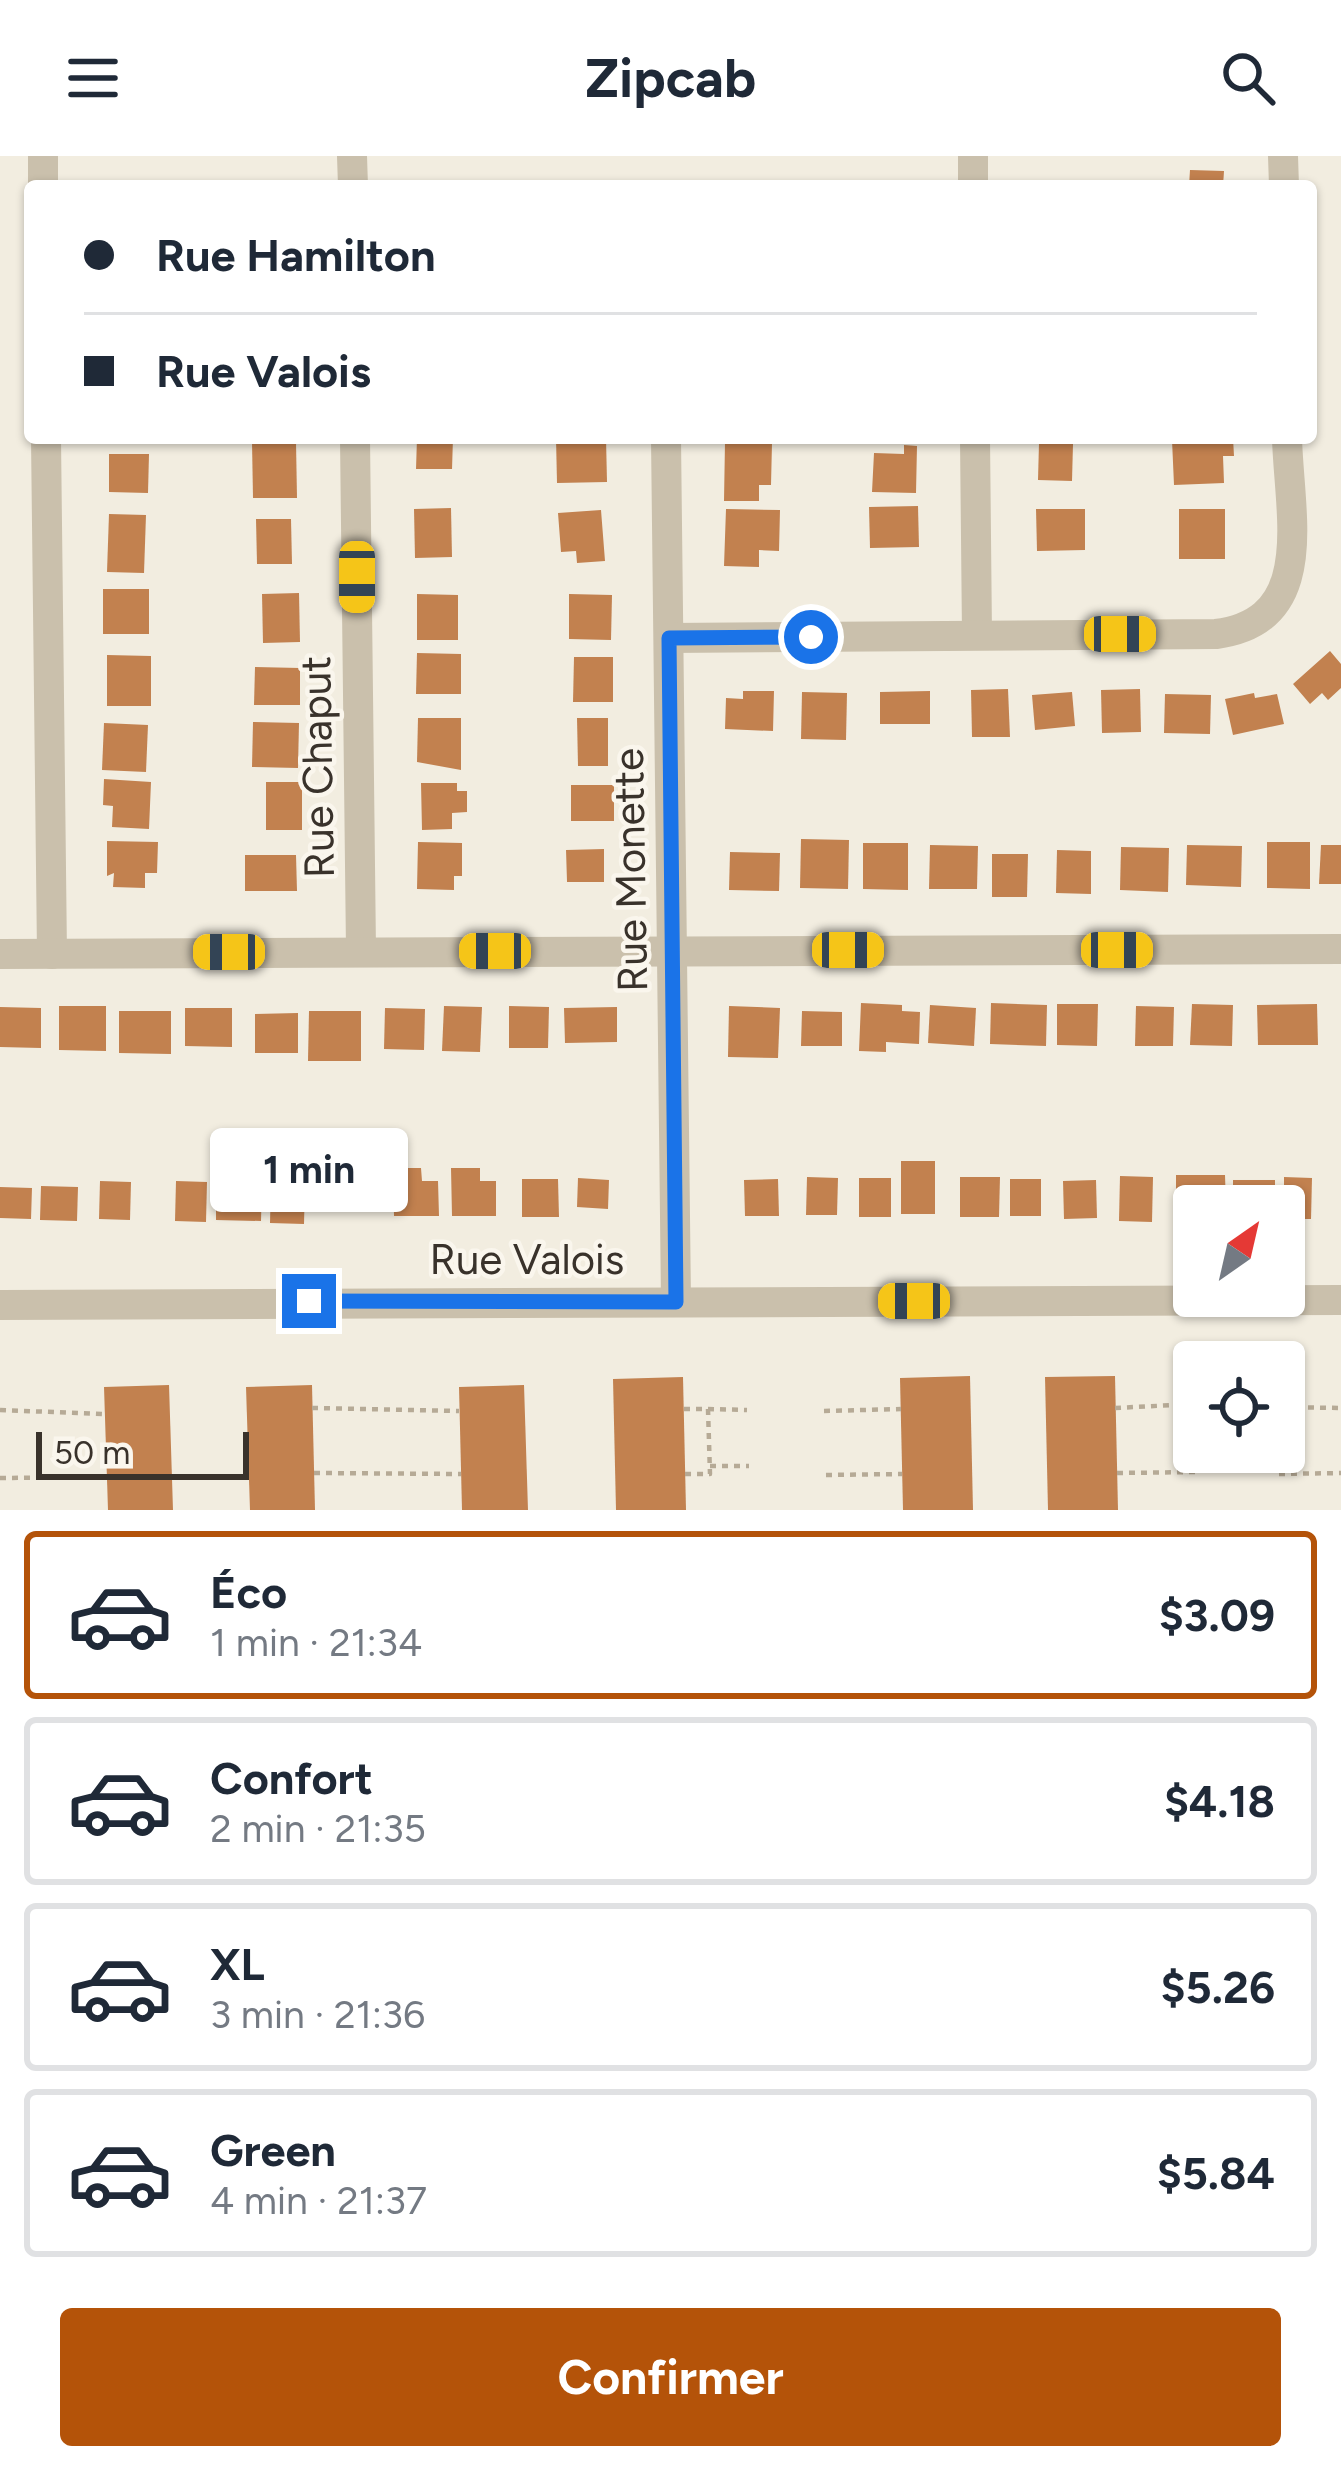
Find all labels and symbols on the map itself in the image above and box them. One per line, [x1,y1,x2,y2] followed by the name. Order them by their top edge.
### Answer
[339,541,375,613] car
[784,610,838,664] route start
[1084,616,1156,652] car
[290,655,345,879] street label: Rue Chaput
[603,748,658,992] street label: Rue Monette
[812,932,884,968] car
[1081,932,1153,968] car
[459,933,531,969] car
[193,934,265,970] car
[210,1127,408,1211] callout: 1 min
[1173,1185,1305,1317] north arrow
[430,1234,624,1285] street label: Rue Valois
[282,1274,336,1328] route end
[878,1283,950,1319] car
[36,1426,249,1479] scale bar

